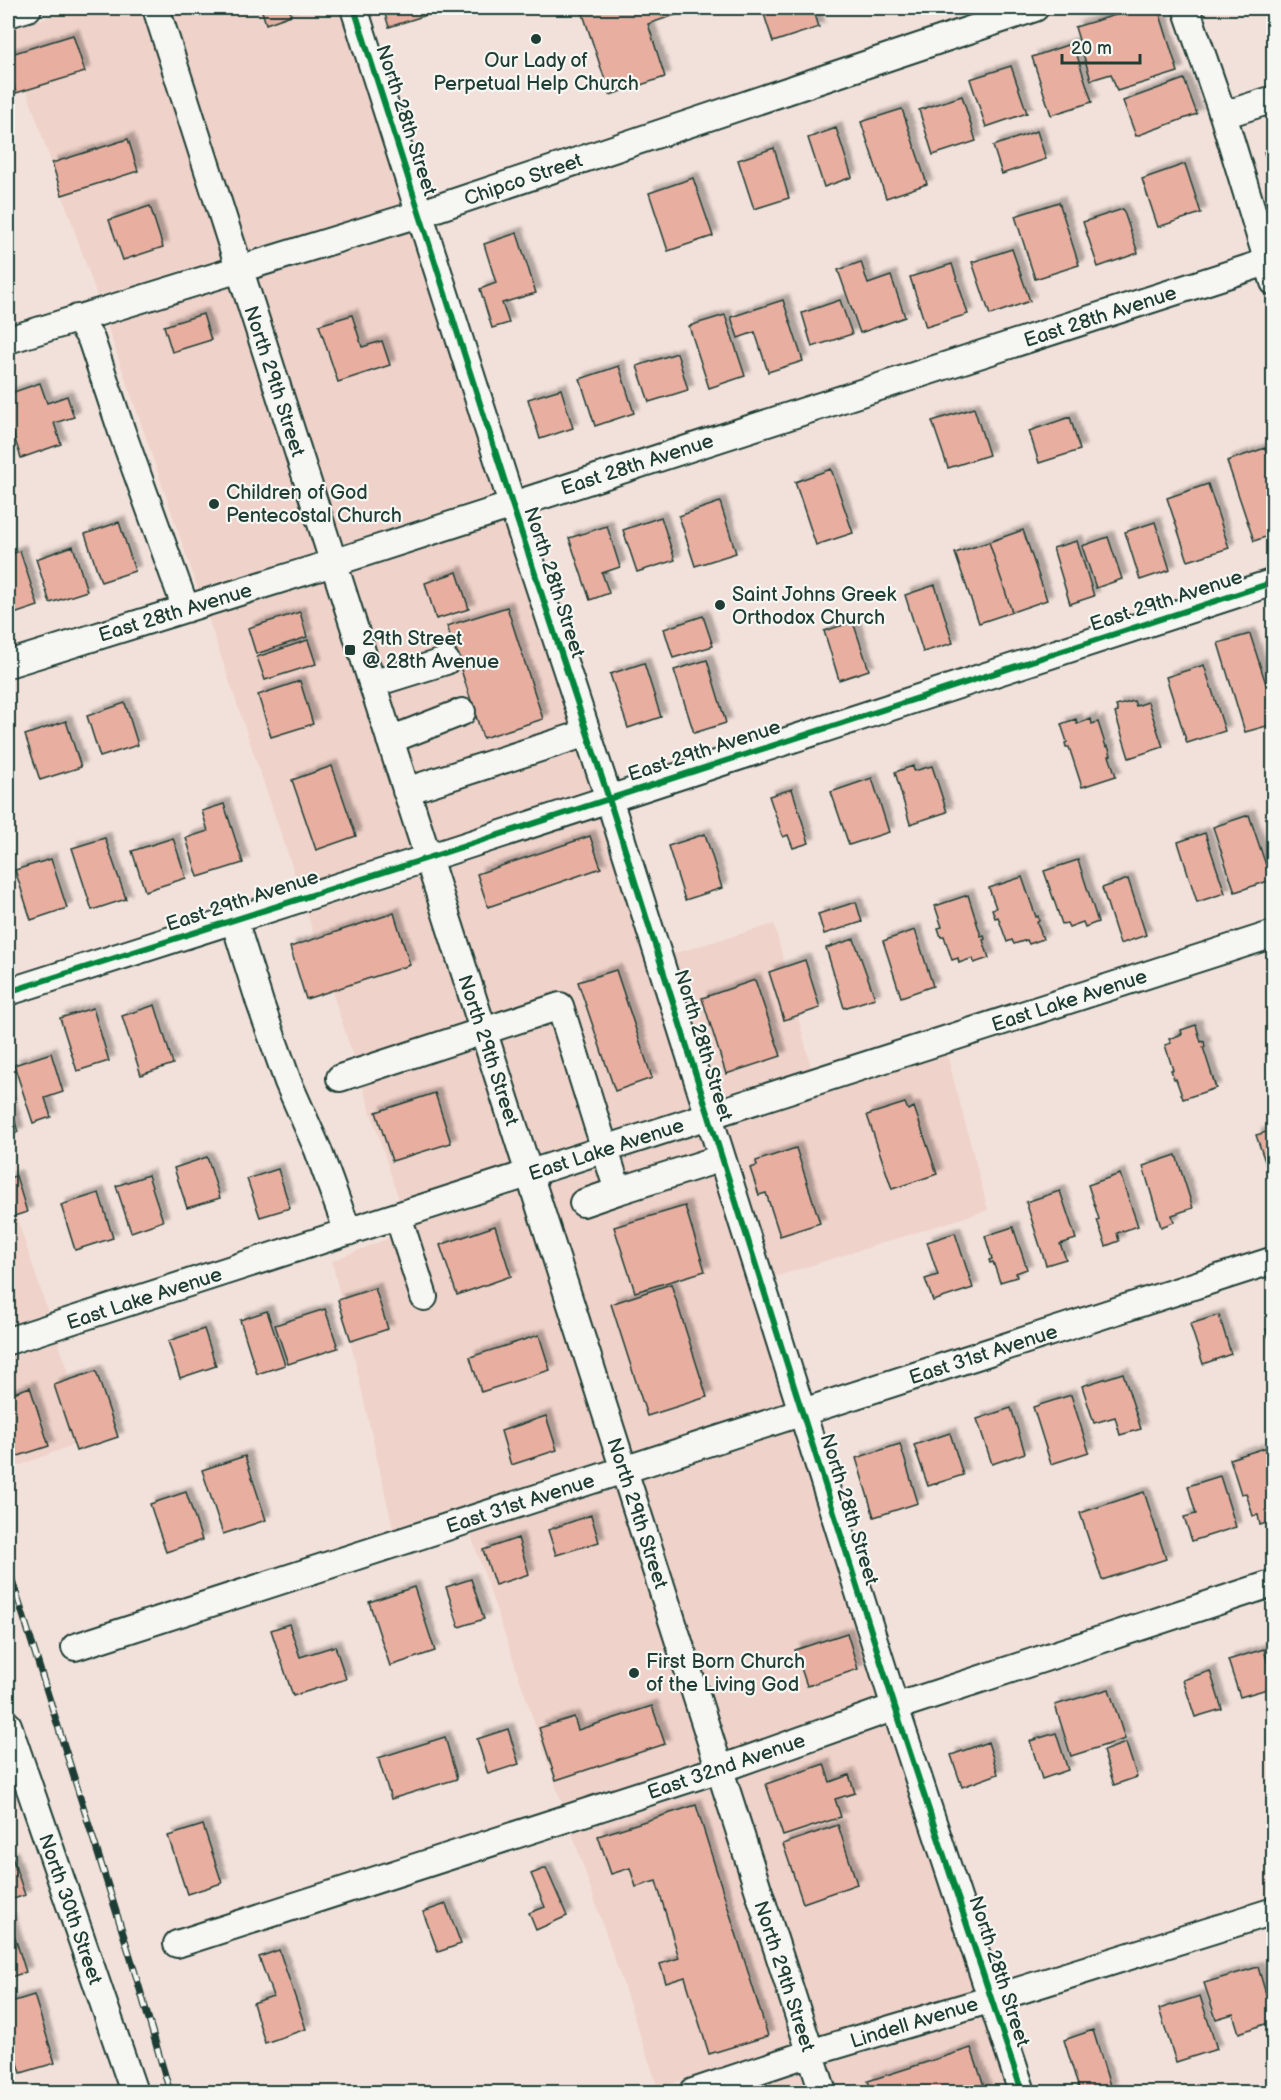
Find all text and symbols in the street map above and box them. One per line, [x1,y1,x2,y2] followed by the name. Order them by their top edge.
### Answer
[1062,27,1140,65] scale bar
[529,32,543,46] marker: Our Lady of Perpetual Help Church
[1071,38,1112,59] text: 20 m
[370,42,442,199] street label: North 28th Street
[433,49,639,96] place label: Our Lady of Perpetual Help Church
[461,148,586,211] street label: Chipco Street
[1021,281,1180,353] street label: East 28th Avenue
[238,303,310,460] street label: North 29th Street
[558,429,717,501] street label: East 28th Avenue
[226,481,402,528] place label: Children of God Pentecostal Church
[207,497,221,511] marker: Children of God Pentecostal Church
[518,504,590,661] street label: North 28th Street
[1087,565,1246,637] street label: East 29th Avenue
[96,578,255,648] street label: East 28th Avenue
[732,583,896,630] place label: Saint Johns Greek Orthodox Church
[713,598,727,612] marker: Saint Johns Greek Orthodox Church
[362,627,499,674] place label: 29th Street @ 28th Avenue
[343,643,357,657] marker: 29th Street @ 28th Avenue
[625,715,784,787] street label: East 29th Avenue
[163,865,322,937] street label: East 29th Avenue
[989,964,1150,1037] street label: East Lake Avenue
[669,967,737,1124] street label: North 28th Street
[452,972,524,1129] street label: North 29th Street
[526,1113,687,1186] street label: East Lake Avenue
[64,1262,225,1335] street label: East Lake Avenue
[906,1320,1061,1390] street label: East 31st Avenue
[815,1431,883,1588] street label: North 28th Street
[601,1435,673,1592] street label: North 29th Street
[443,1469,598,1539] street label: East 31st Avenue
[646,1650,805,1697] place label: First Born Church of the Living God
[627,1666,641,1680] marker: First Born Church of the Living God
[644,1729,809,1805] street label: East 32nd Avenue
[33,1831,107,1988] street label: North 30th Street
[963,1893,1035,2050] street label: North 28th Street
[748,1898,820,2055] street label: North 29th Street
[848,1992,981,2054] street label: Lindell Avenue

